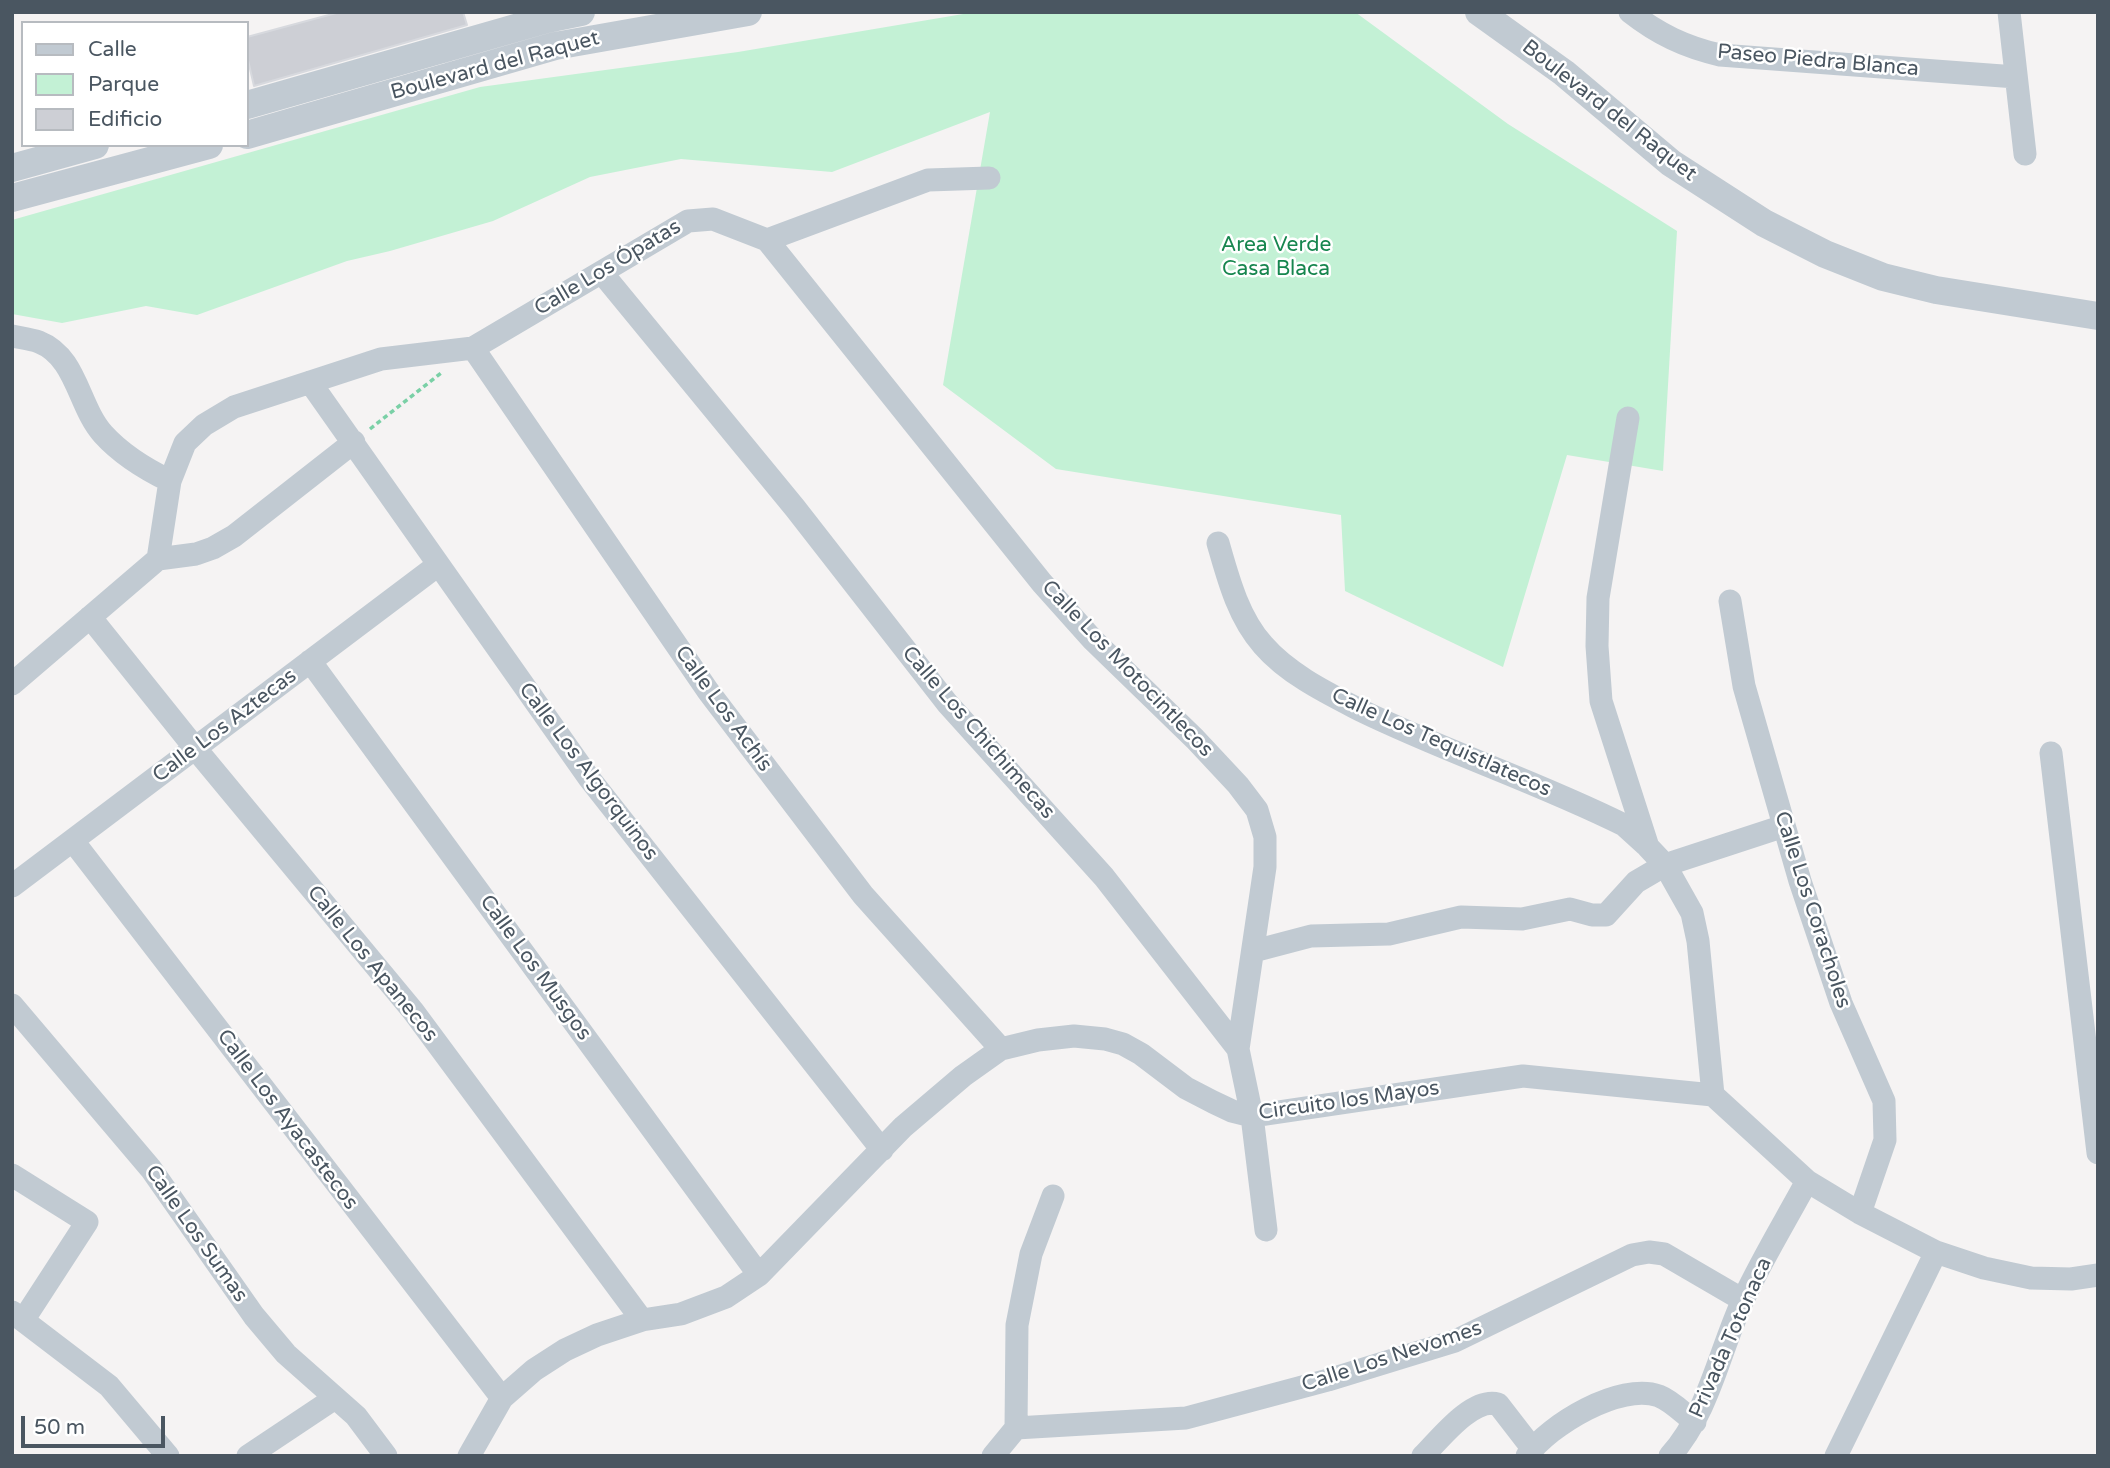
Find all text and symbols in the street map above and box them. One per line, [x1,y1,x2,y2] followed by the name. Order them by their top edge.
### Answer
[21,21,248,147] legend
[388,26,602,106] street label: Boulevard del Raquet
[1517,35,1701,187] street label: Boulevard del Raquet
[88,37,137,62] text: Calle
[1716,40,1920,82] street label: Paseo Piedra Blanca
[88,72,159,97] text: Parque
[88,107,162,132] text: Edificio
[530,214,686,322] street label: Calle Los Ópatas
[1221,232,1331,282] park label: Area Verde Casa Blaca
[1036,575,1218,763] street label: Calle Los Motocintlecos
[669,641,777,777] street label: Calle Los Achís
[896,641,1060,825] street label: Calle Los Chichimecas
[148,664,302,788] street label: Calle Los Aztecas
[513,678,663,866] street label: Calle Los Algorquinos
[1327,683,1555,803] street label: Calle Los Tequistlatecos
[1768,808,1856,1012] street label: Calle Los Coracholes
[301,881,443,1047] street label: Calle Los Apanecos
[474,890,596,1046] street label: Calle Los Musgos
[211,1025,363,1215] street label: Calle Los Ayacastecos
[1257,1076,1441,1126] street label: Circuito los Mayos
[139,1161,253,1307] street label: Calle Los Sumas
[1684,1254,1778,1422] street label: Privada Totonaca
[1299,1316,1485,1398] street label: Calle Los Nevomes
[24,1402,168,1446] scale bar
[34,1415,85,1440] text: 50 m

